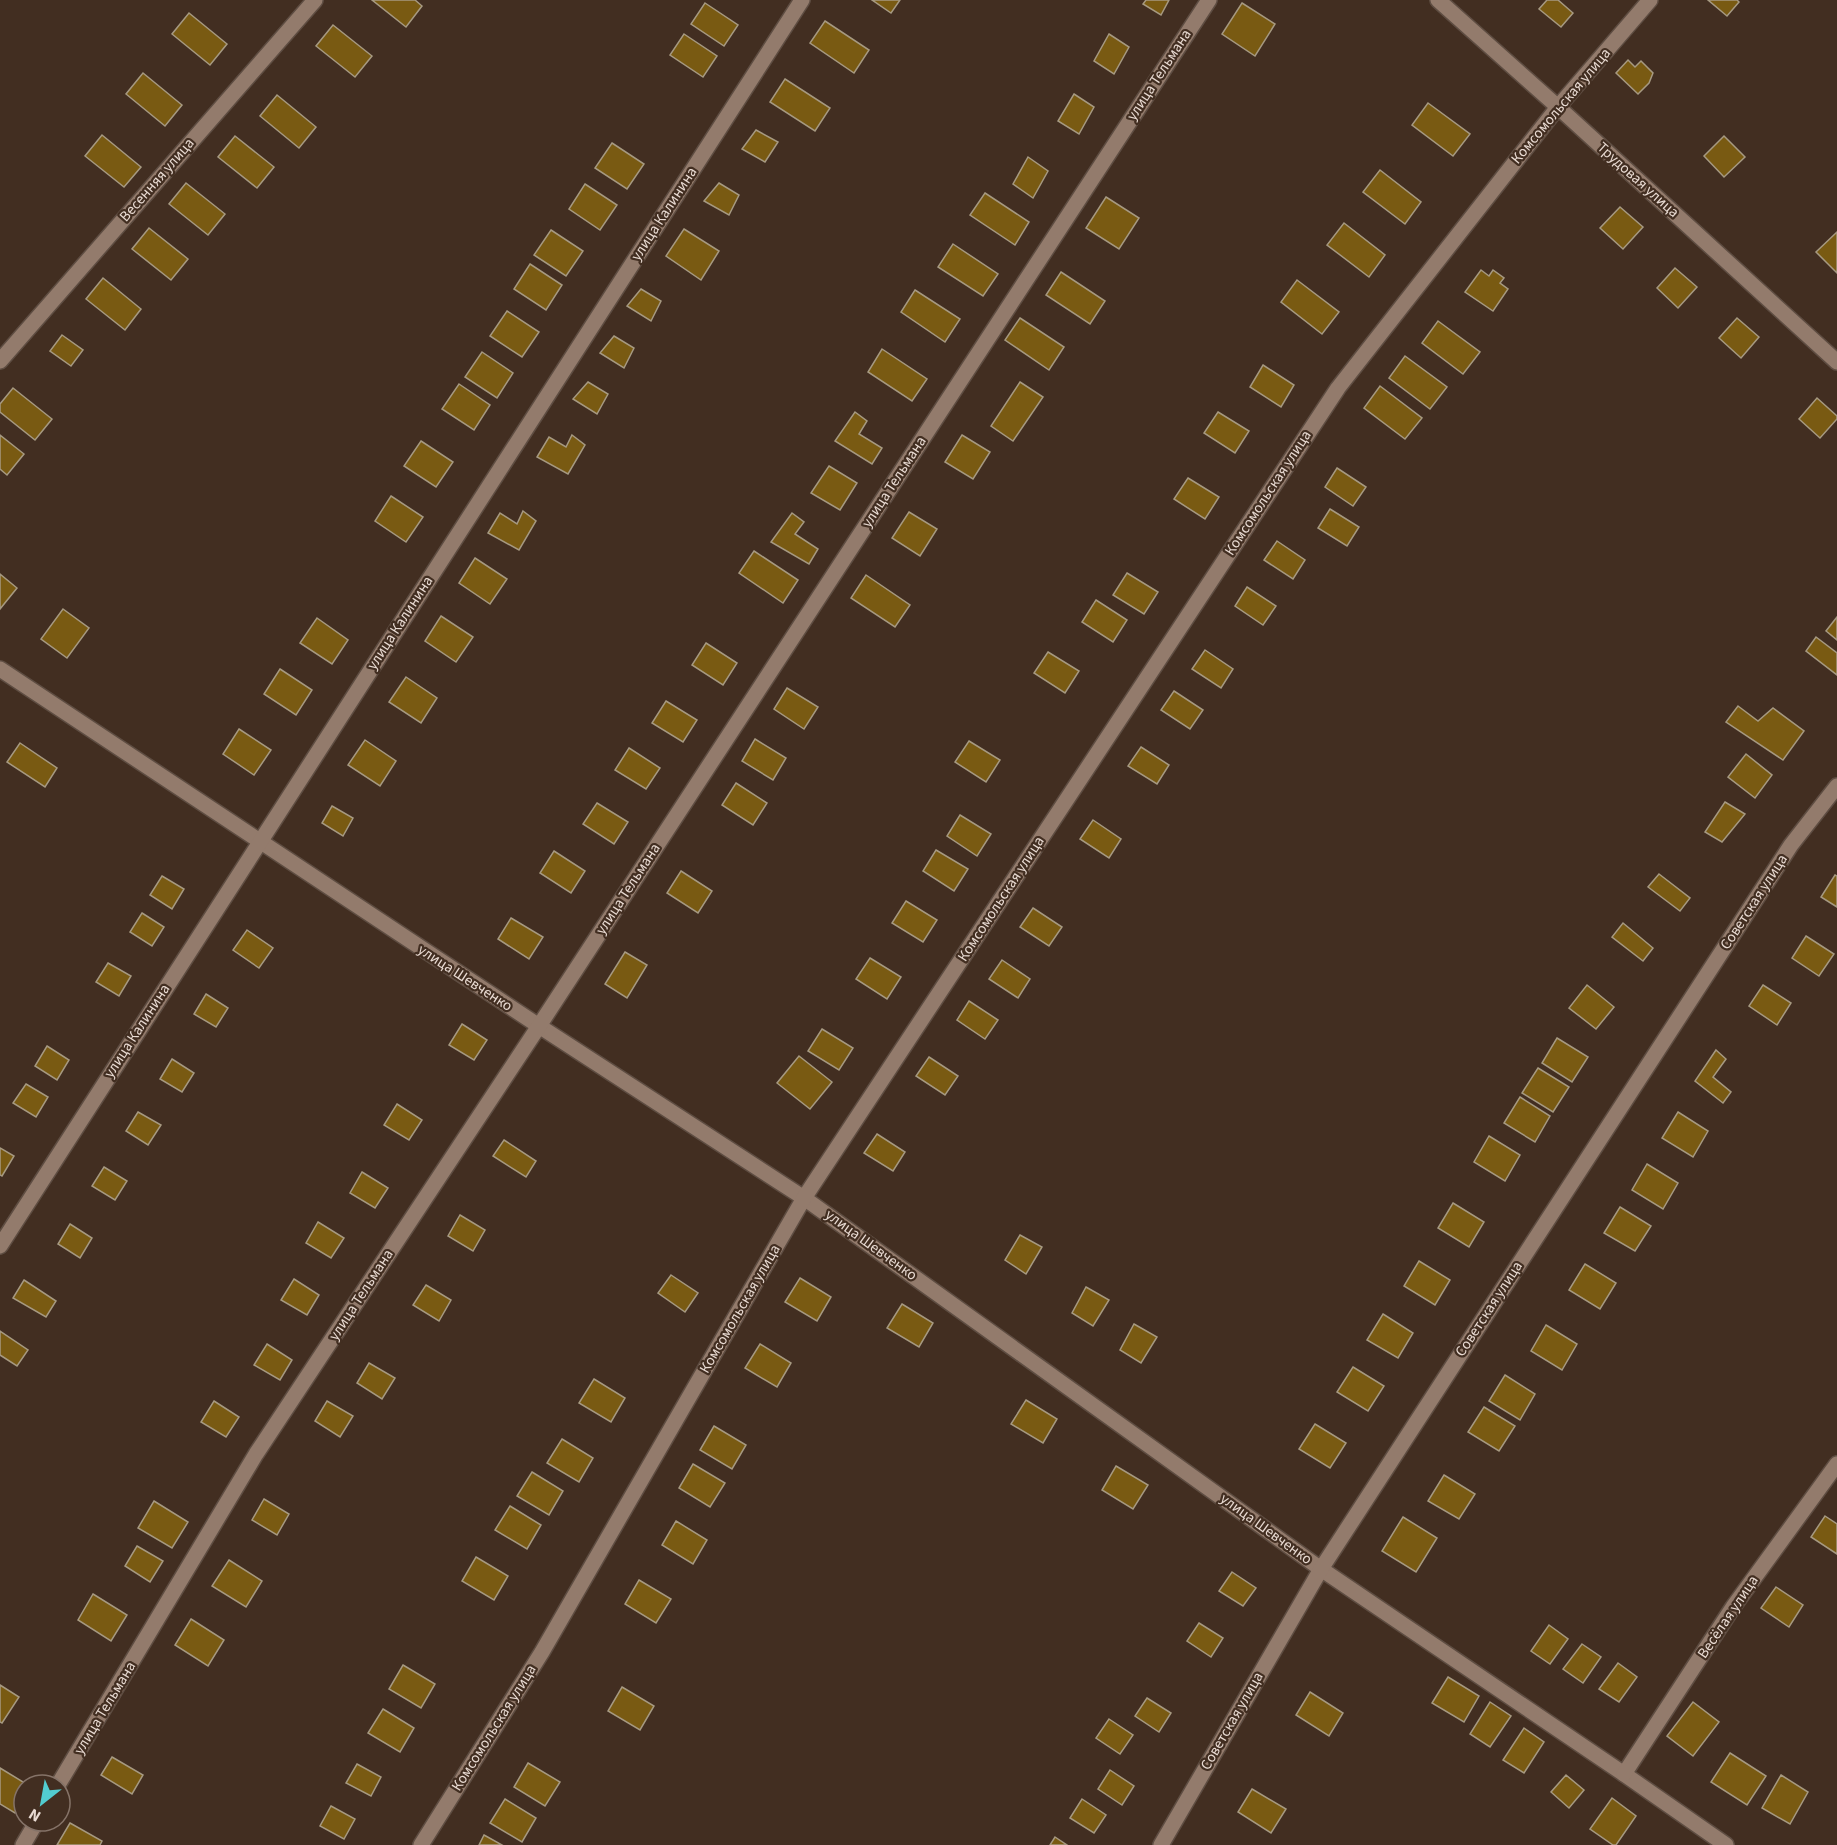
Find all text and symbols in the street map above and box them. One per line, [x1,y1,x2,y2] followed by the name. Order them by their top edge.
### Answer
[1122,25,1196,125] street label: улица Тельмана
[1506,44,1616,168] street label: Комсомольская улица
[115,134,199,226] street label: Весенняя улица
[1592,137,1684,223] street label: Трудовая улица
[626,163,702,265] street label: улица Калинина
[1220,426,1316,560] street label: Комсомольская улица
[857,432,931,532] street label: улица Тельмана
[362,572,438,674] street label: улица Калинина
[953,832,1049,966] street label: Комсомольская улица
[591,839,665,939] street label: улица Тельмана
[1715,850,1793,954] street label: Советская улица
[413,939,517,1017] street label: улица Шевченко
[99,980,175,1082] street label: улица Калинина
[821,1204,921,1286] street label: улица Шевченко
[695,1241,785,1377] street label: Комсомольская улица
[324,1245,398,1345] street label: улица Тельмана
[1450,1257,1528,1361] street label: Советская улица
[1216,1488,1316,1570] street label: улица Шевченко
[1693,1571,1763,1663] street label: Весёлая улица
[69,1658,141,1758] street label: улица Тельмана
[447,1661,541,1795] street label: Комсомольская улица
[1195,1668,1269,1774] street label: Советская улица
[12,1773,72,1833] north arrow
[25,1803,45,1827] text: N

